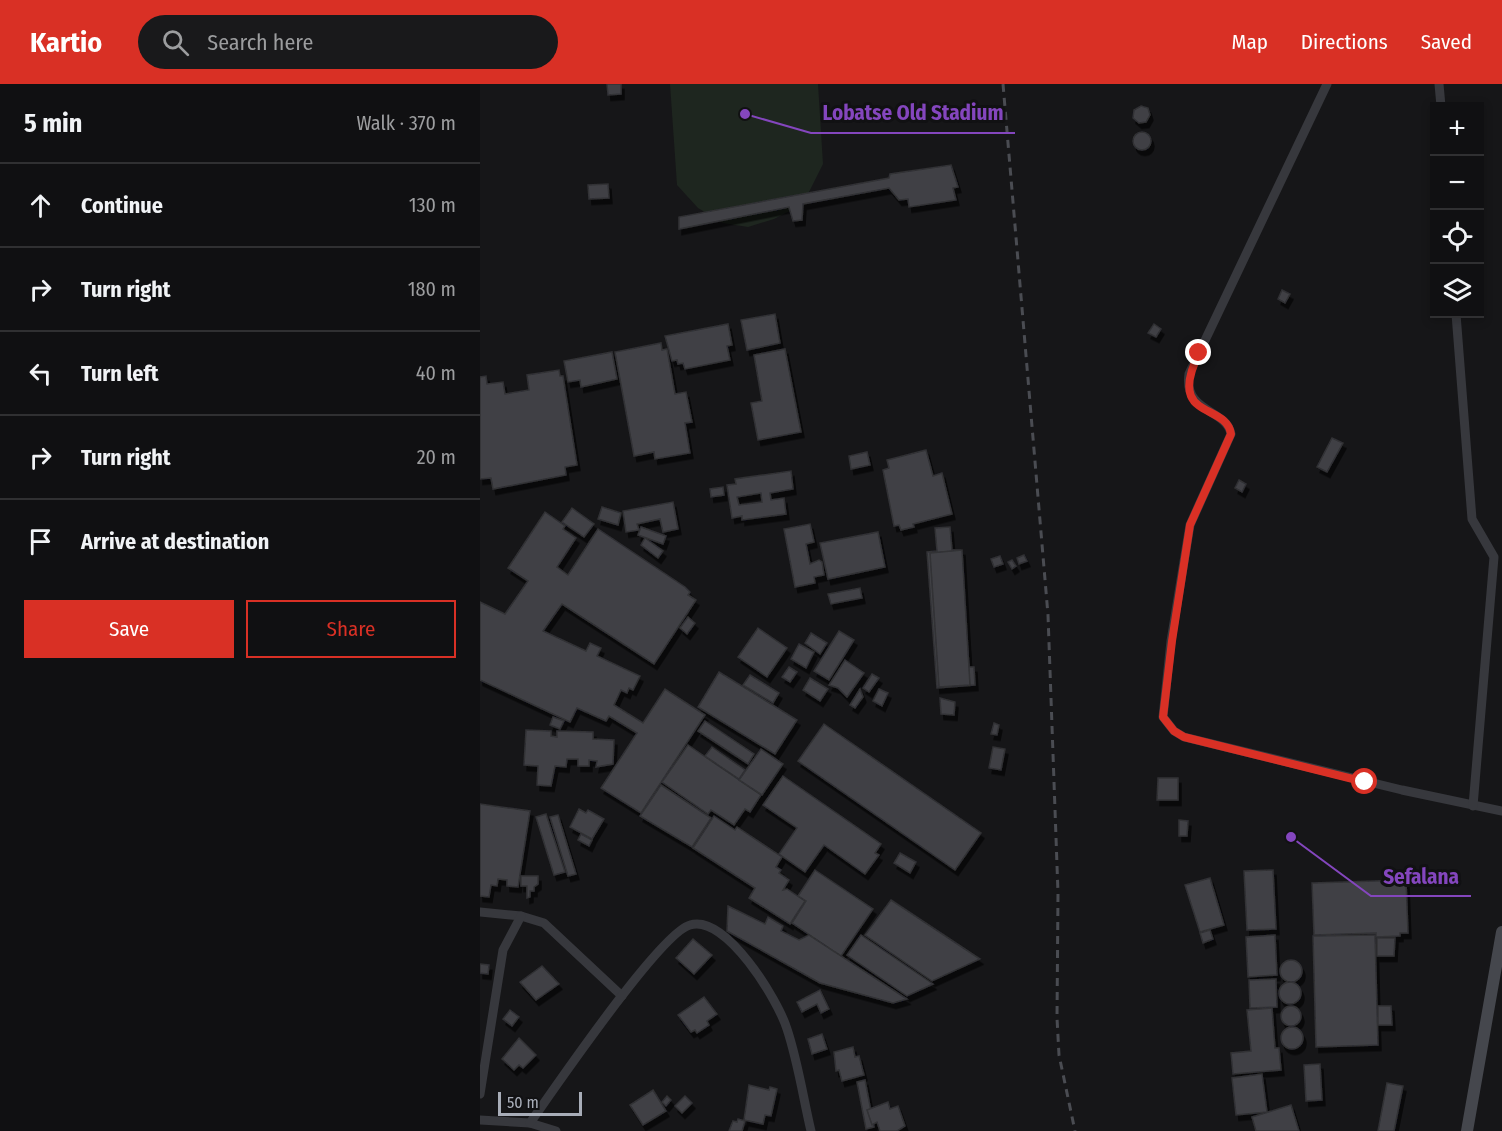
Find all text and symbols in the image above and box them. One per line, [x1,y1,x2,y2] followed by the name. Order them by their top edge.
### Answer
[138,15,558,69] search box
[30,26,102,59] text: Kartio
[159,26,192,59] icon: search
[207,29,313,56] text: Search here
[1231,29,1268,55] text: Map
[1301,29,1388,55] text: Directions
[1421,29,1472,55] text: Saved
[811,94,1015,133] callout: Lobatse Old Stadium
[823,100,1003,126] text: Lobatse Old Stadium
[1430,102,1484,318] map controls
[1430,102,1484,156] button: +
[24,108,82,139] text: 5 min
[356,111,456,135] text: Walk · 370 m
[1430,156,1484,210] button: −
[24,189,57,222] icon: ahead
[81,192,163,219] text: Continue
[409,193,456,217] text: 130 m
[1430,210,1484,264] button: locate
[1430,264,1484,318] button: layers
[24,273,57,306] icon: right
[81,276,170,303] text: Turn right
[408,277,456,301] text: 180 m
[1185,339,1211,365] route end
[24,357,57,390] icon: left
[81,360,159,387] text: Turn left
[416,361,456,385] text: 40 m
[24,441,57,474] icon: right
[81,444,170,471] text: Turn right
[417,445,456,469] text: 20 m
[24,525,57,558] icon: arrive
[81,528,269,555] text: Arrive at destination
[24,600,234,658] button: Save
[246,600,456,658] button: Share
[1351,768,1377,794] route start
[1371,857,1471,896] callout: Sefalana
[1383,864,1459,890] text: Sefalana
[498,1089,582,1116] scale bar
[507,1093,539,1112] text: 50 m

